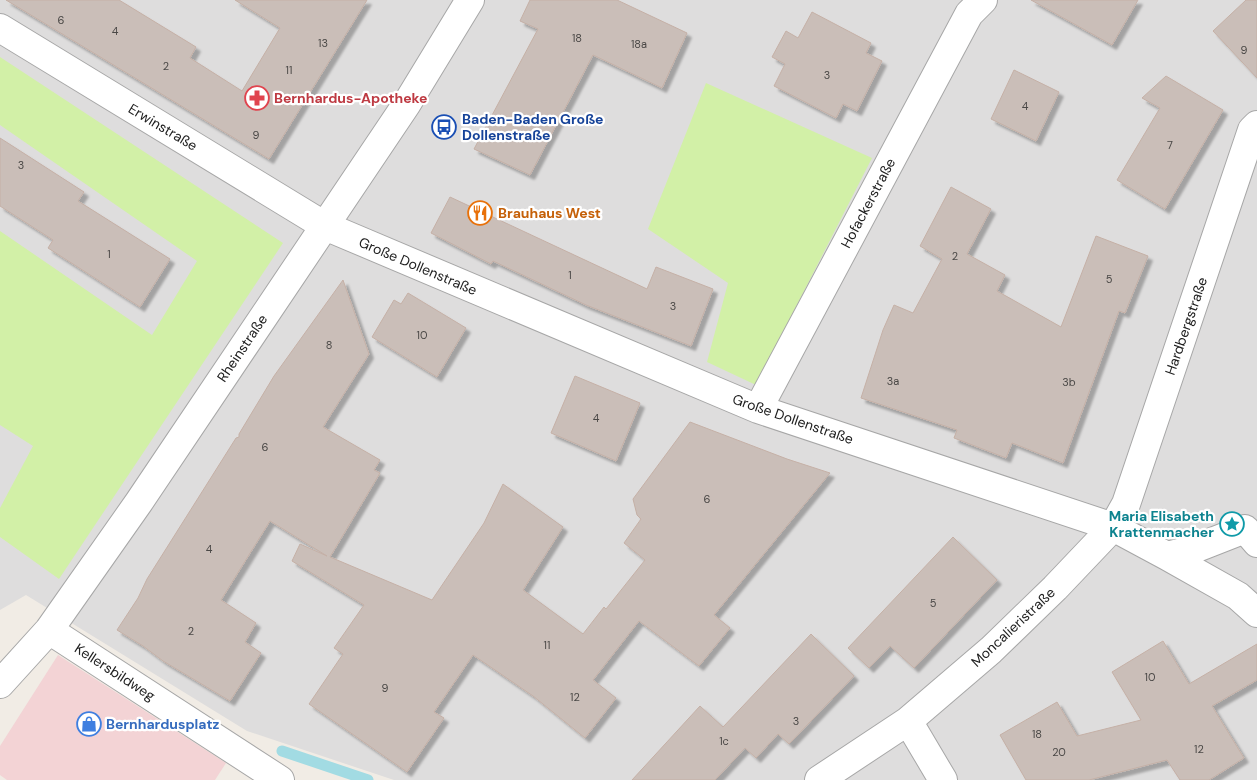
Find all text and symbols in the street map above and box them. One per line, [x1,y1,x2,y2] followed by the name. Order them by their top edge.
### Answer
[58,13,65,27] house number: 6
[112,24,119,38] house number: 4
[572,31,582,45] house number: 18
[318,36,328,50] house number: 13
[631,37,647,51] house number: 18a
[1241,43,1248,57] house number: 9
[163,59,169,73] house number: 2
[286,63,292,77] house number: 11
[824,68,830,82] house number: 3
[244,85,270,111] pharmacy icon: Bernhardus-Apotheke
[274,89,428,107] place label: Bernhardus-Apotheke
[125,99,201,155] street label: Erwinstraße
[1022,99,1029,113] house number: 4
[462,110,603,144] place label: Baden-Baden Große Dollenstraße
[431,114,457,140] bus stop icon: Baden-Baden Große Dollenstraße
[253,128,260,142] house number: 9
[1167,138,1173,152] house number: 7
[837,155,899,251] street label: Hofackerstraße
[18,158,24,172] house number: 3
[467,200,493,226] restaurant icon: Brauhaus West
[498,204,601,222] place label: Brauhaus West
[356,233,480,299] street label: Große Dollenstraße
[107,247,111,261] house number: 1
[952,249,958,263] house number: 2
[568,268,572,282] house number: 1
[1106,272,1113,286] house number: 5
[1161,275,1211,377] street label: Hardbergstraße
[670,299,676,313] house number: 3
[213,311,271,385] street label: Rheinstraße
[417,328,427,342] house number: 10
[326,338,332,352] house number: 8
[887,374,899,388] house number: 3a
[1062,375,1076,389] house number: 3b
[730,390,856,448] street label: Große Dollenstraße
[593,411,600,425] house number: 4
[262,440,269,454] house number: 6
[704,492,711,506] house number: 6
[1109,507,1214,541] place label: Maria Elisabeth Krattenmacher
[1219,511,1245,537] place icon: Maria Elisabeth Krattenmacher
[206,542,213,556] house number: 4
[967,583,1059,671] street label: Moncalieristraße
[930,596,937,610] house number: 5
[188,624,194,638] house number: 2
[544,638,550,652] house number: 11
[71,639,159,705] street label: Kellersbildweg
[1145,670,1155,684] house number: 10
[382,681,389,695] house number: 9
[570,690,580,704] house number: 12
[76,711,102,737] shop icon: Bernhardusplatz
[793,714,799,728] house number: 3
[106,715,220,733] place label: Bernhardusplatz
[1032,727,1042,741] house number: 18
[719,734,729,748] house number: 1c
[1194,742,1204,756] house number: 12
[1052,745,1066,759] house number: 20

